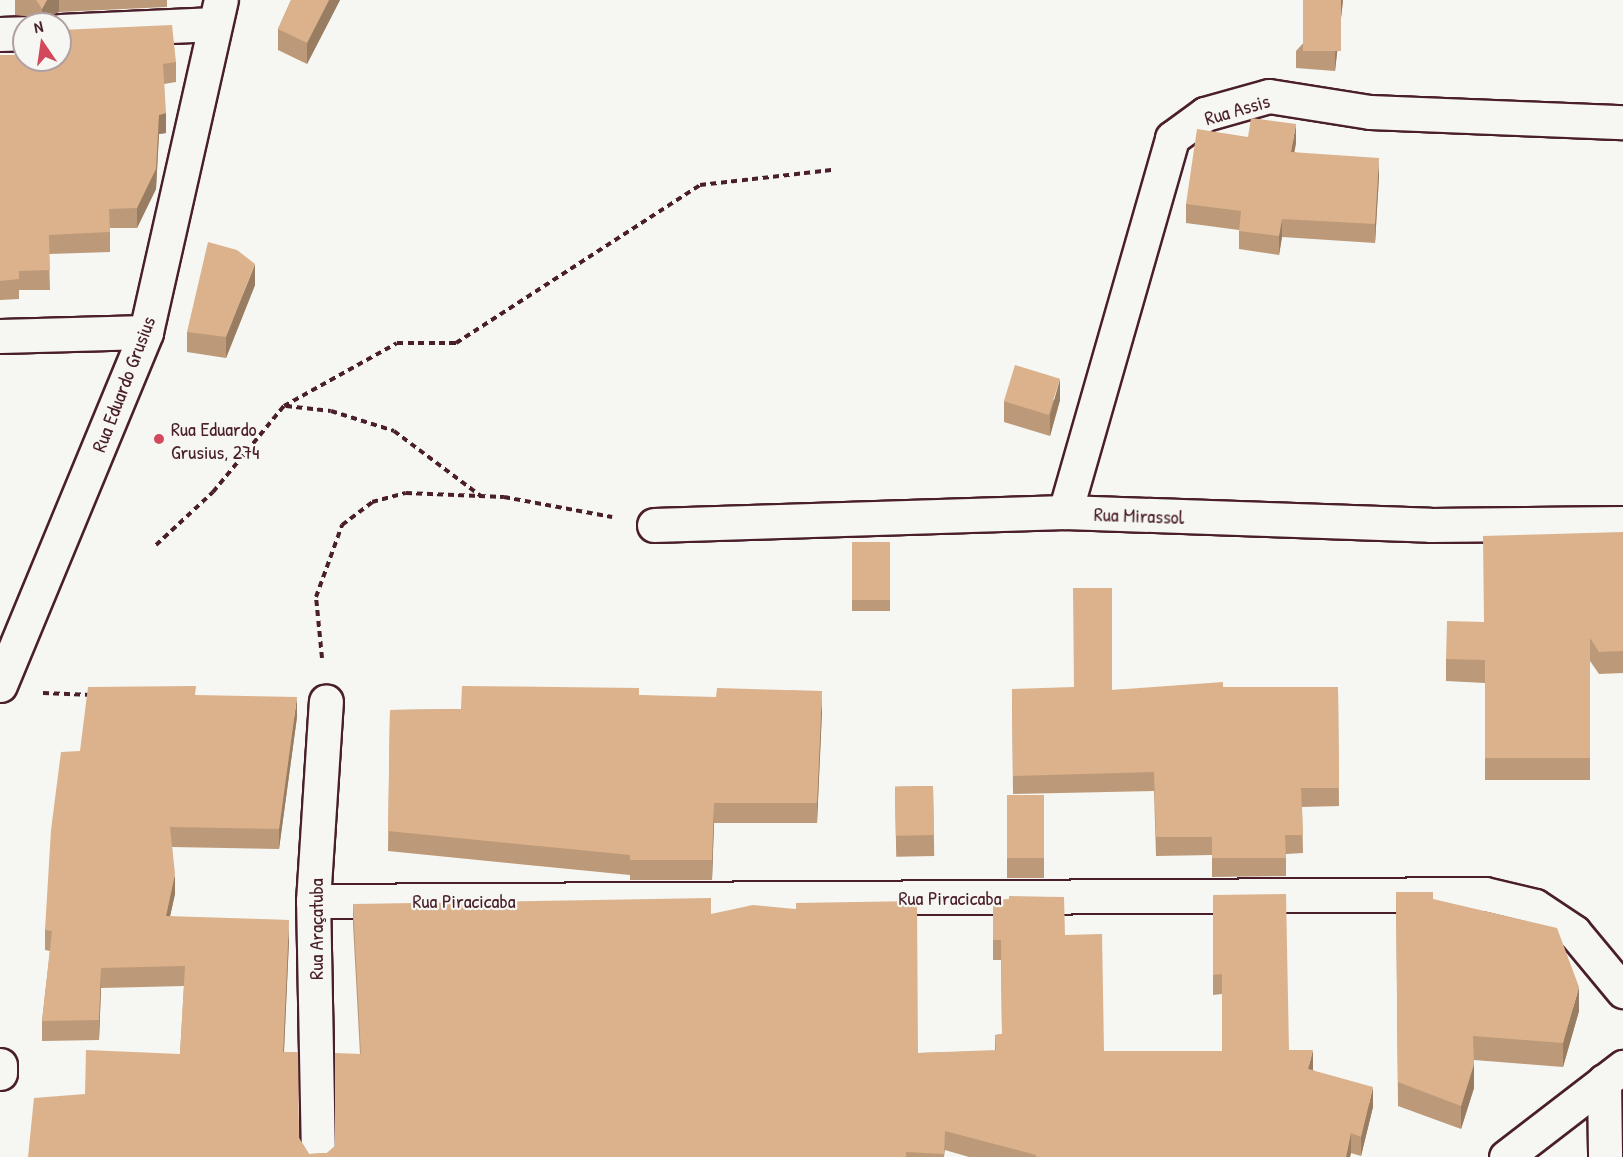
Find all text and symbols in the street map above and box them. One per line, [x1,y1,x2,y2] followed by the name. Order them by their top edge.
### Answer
[12,12,72,72] north arrow
[32,15,45,38] text: N
[1202,88,1272,130] street label: Rua Assis
[86,313,160,455] street label: Rua Eduardo Grusius
[171,416,260,463] place label: Rua Eduardo Grusius, 274
[152,432,166,446] marker: Rua Eduardo Grusius, 274
[1093,501,1185,529] street label: Rua Mirassol
[303,878,327,980] street label: Rua Araçatuba
[898,885,1002,909] street label: Rua Piracicaba
[412,888,516,912] street label: Rua Piracicaba

